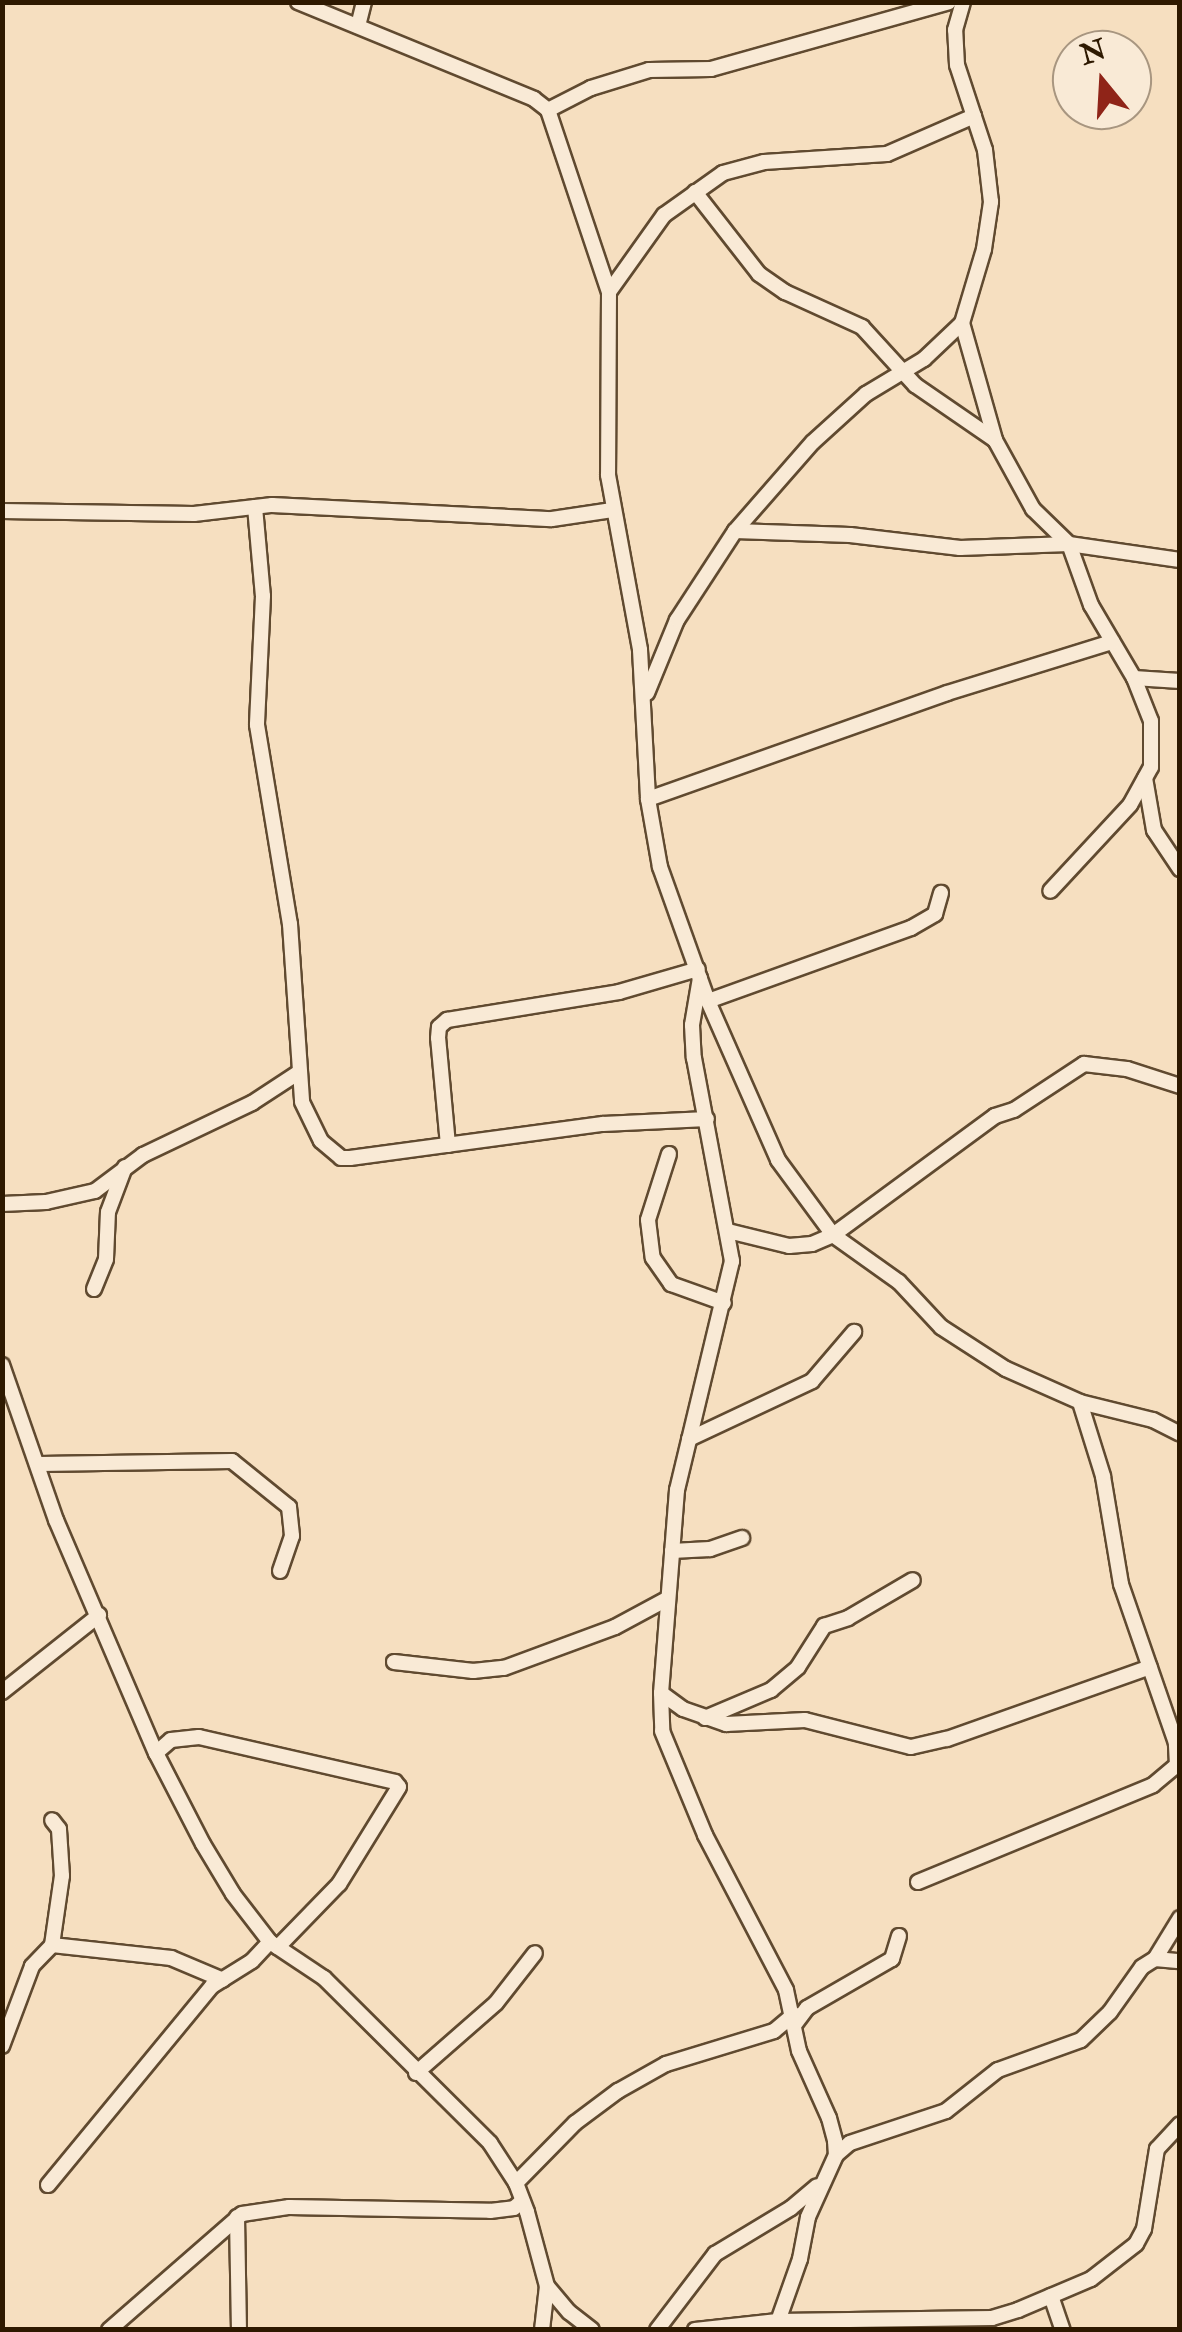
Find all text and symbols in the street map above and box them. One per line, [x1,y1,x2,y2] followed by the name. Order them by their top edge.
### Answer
[1052,30,1152,130] north arrow
[1076,32,1111,73] text: N

